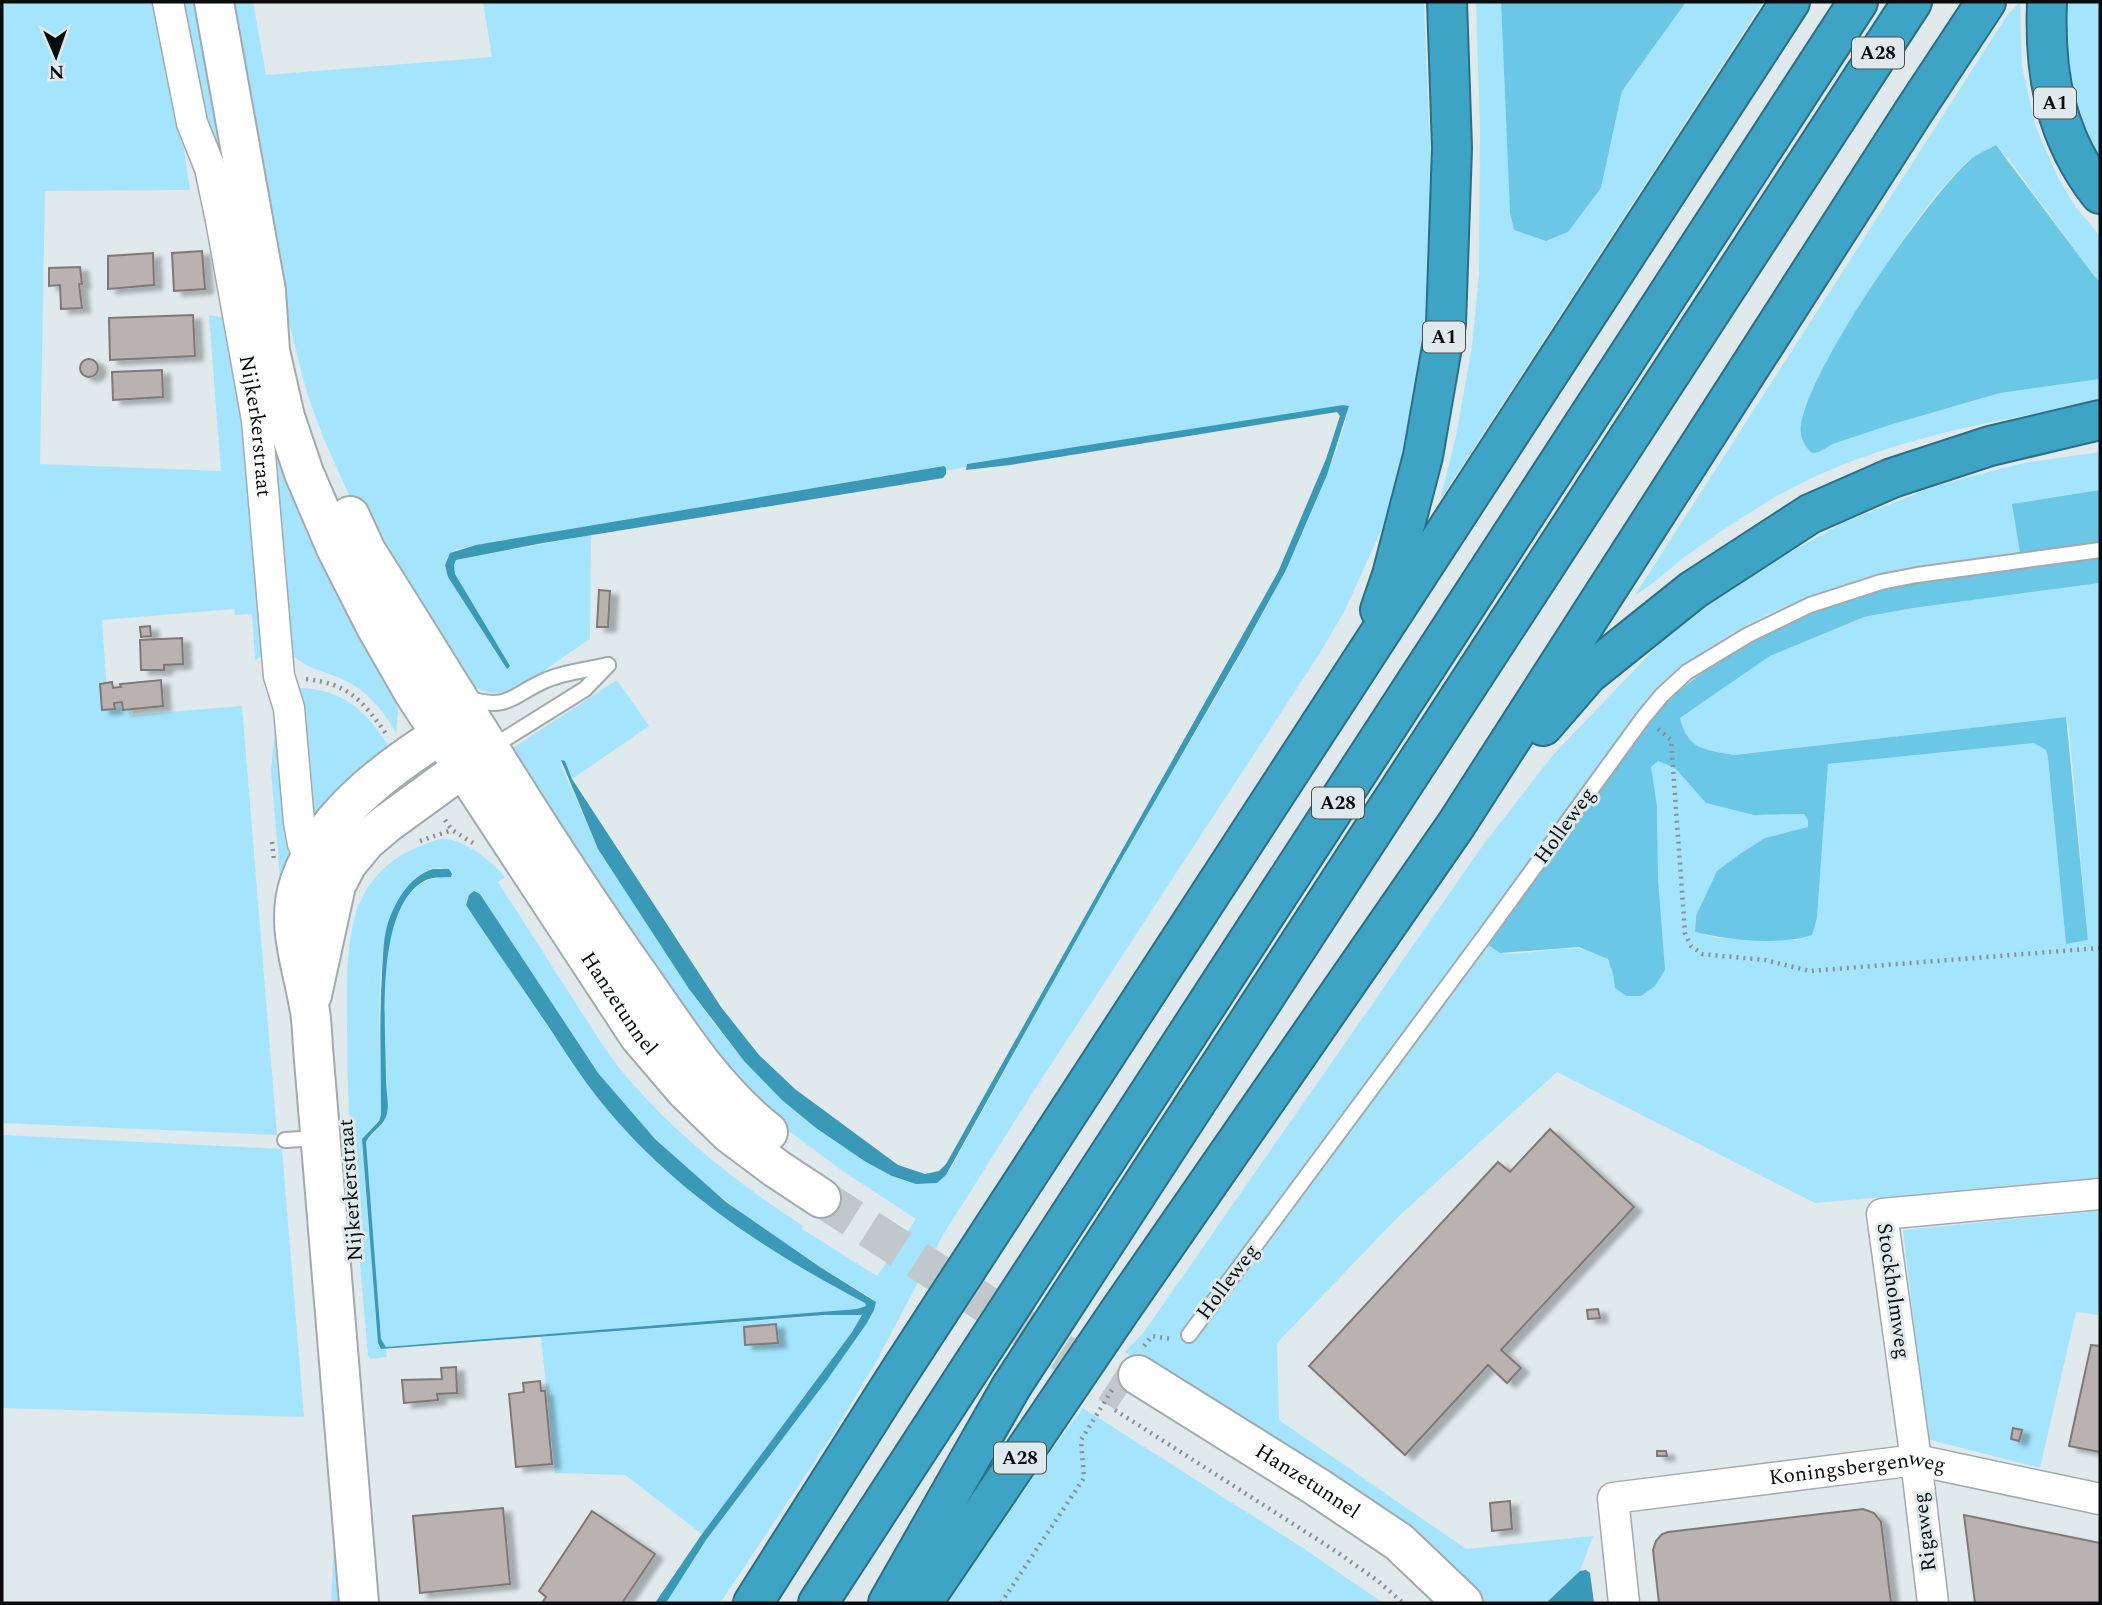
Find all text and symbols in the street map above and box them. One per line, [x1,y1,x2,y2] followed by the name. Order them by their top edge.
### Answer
[21,21,91,91] north arrow
[1852,38,1904,68] road number: A28
[48,57,65,86] text: N
[2034,88,2076,118] road number: A1
[1423,322,1465,352] road number: A1
[230,353,280,498] street label: Nijkerkerstraat
[1526,781,1604,871] street label: Holleweg
[1312,788,1364,818] road number: A28
[572,945,665,1063] street label: Hanzetunnel
[330,1118,372,1262] street label: Nijkerkerstraat
[1868,1221,1918,1361] street label: Stockholmweg
[1189,1237,1267,1327] street label: Holleweg
[1248,1436,1366,1527] street label: Hanzetunnel
[994,1442,1046,1474] road number: A28
[1767,1443,1949,1494] street label: Koningsbergenweg
[1904,1491,1946,1573] street label: Rigaweg

